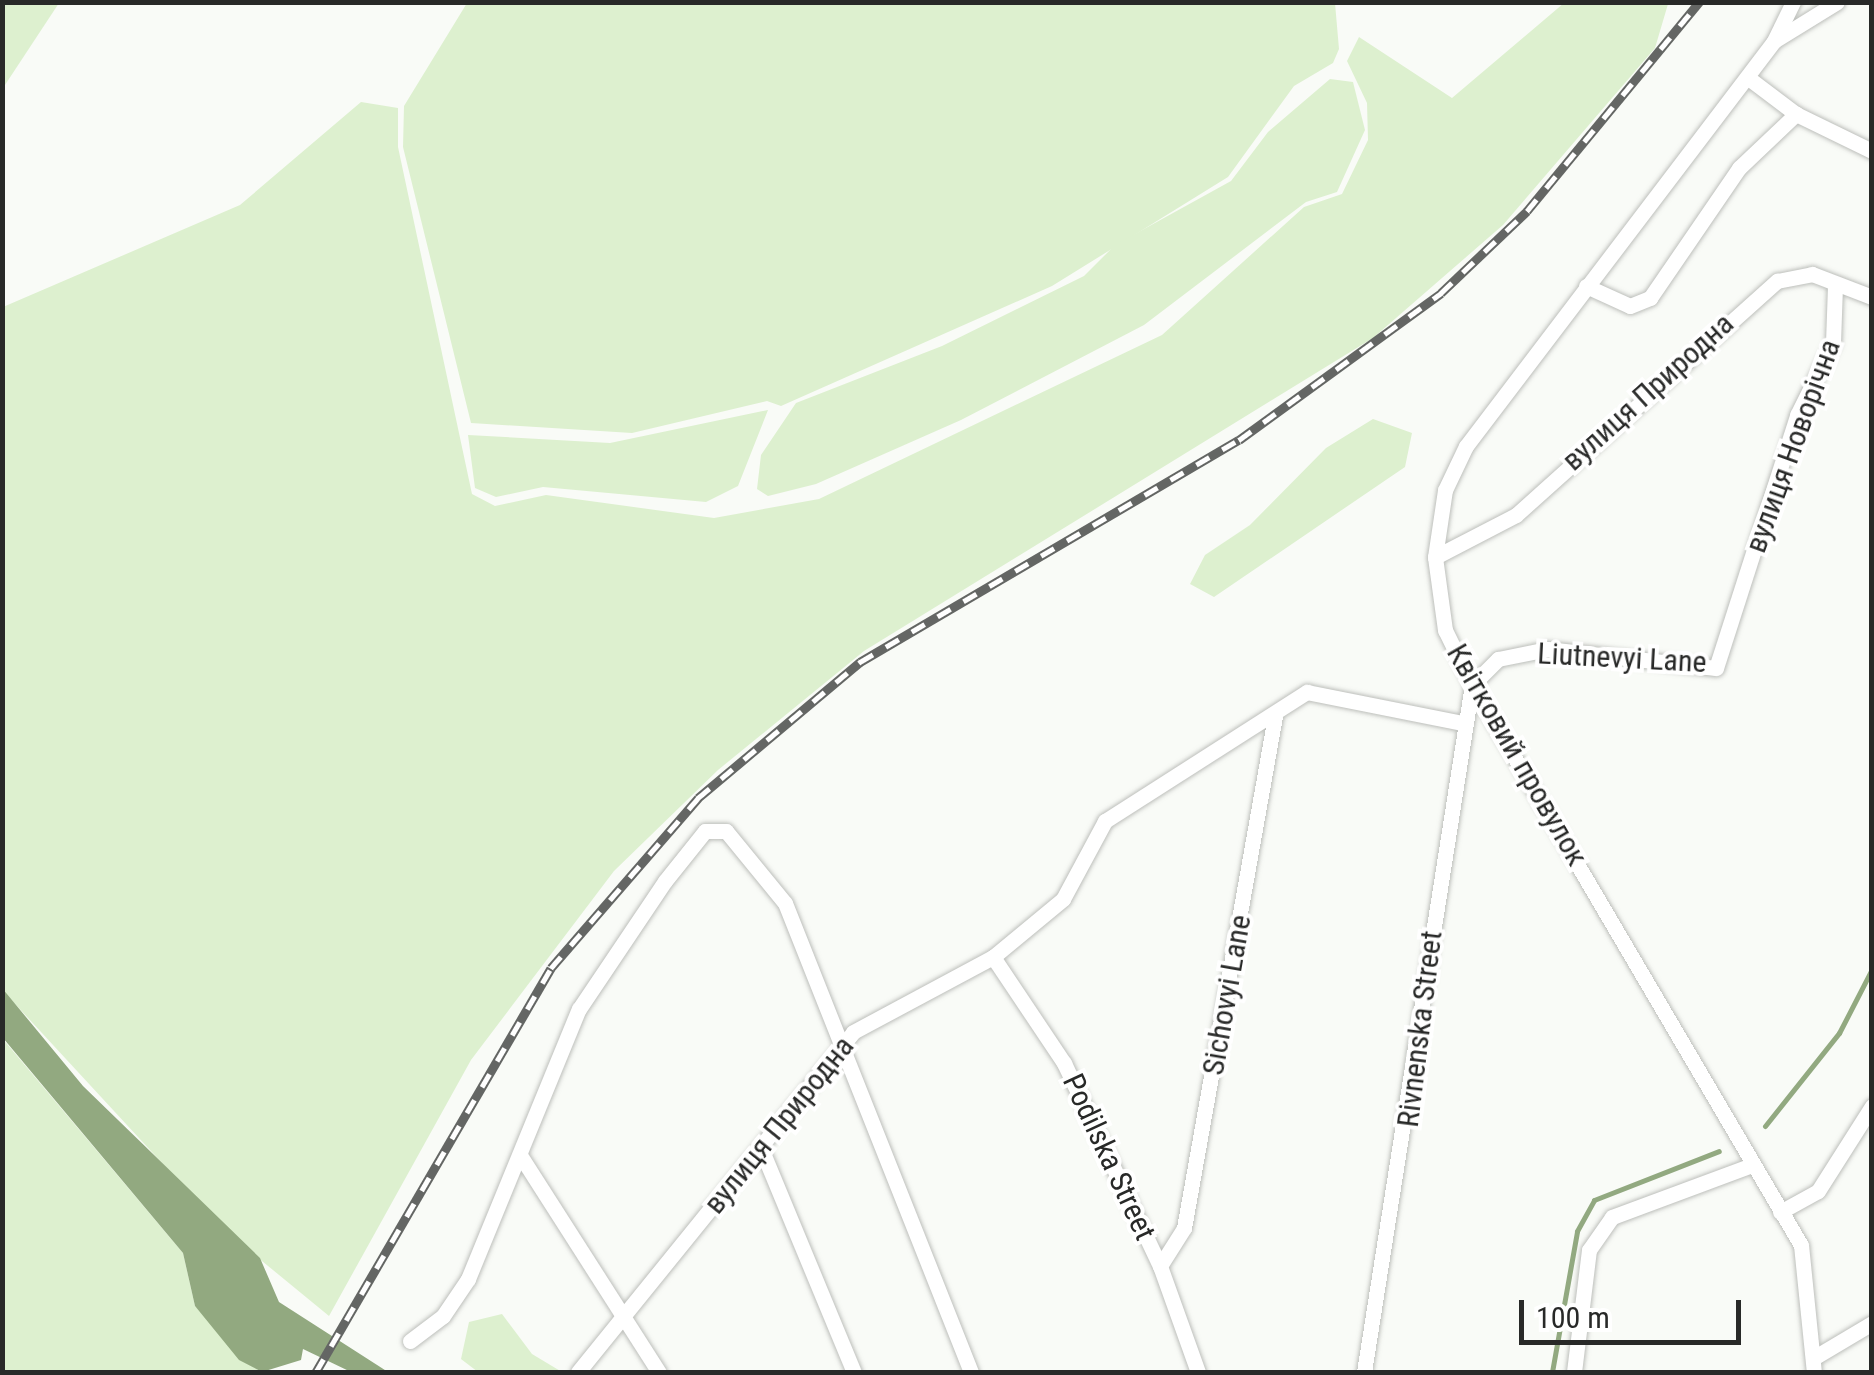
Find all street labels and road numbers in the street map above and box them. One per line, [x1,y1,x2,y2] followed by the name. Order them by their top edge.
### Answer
[1555,306,1741,478] street label: вулиця Природна
[1738,334,1848,558] street label: вулиця Новорічна
[1537,636,1707,680] street label: Liutnevyi Lane
[1439,638,1595,872] street label: Квітковий провулок
[1195,912,1259,1078] street label: Sichovyi Lane
[1390,929,1450,1129] street label: Rivnenska Street
[696,1029,862,1221] street label: вулиця Природна
[1055,1068,1163,1246] street label: Podilska Street

